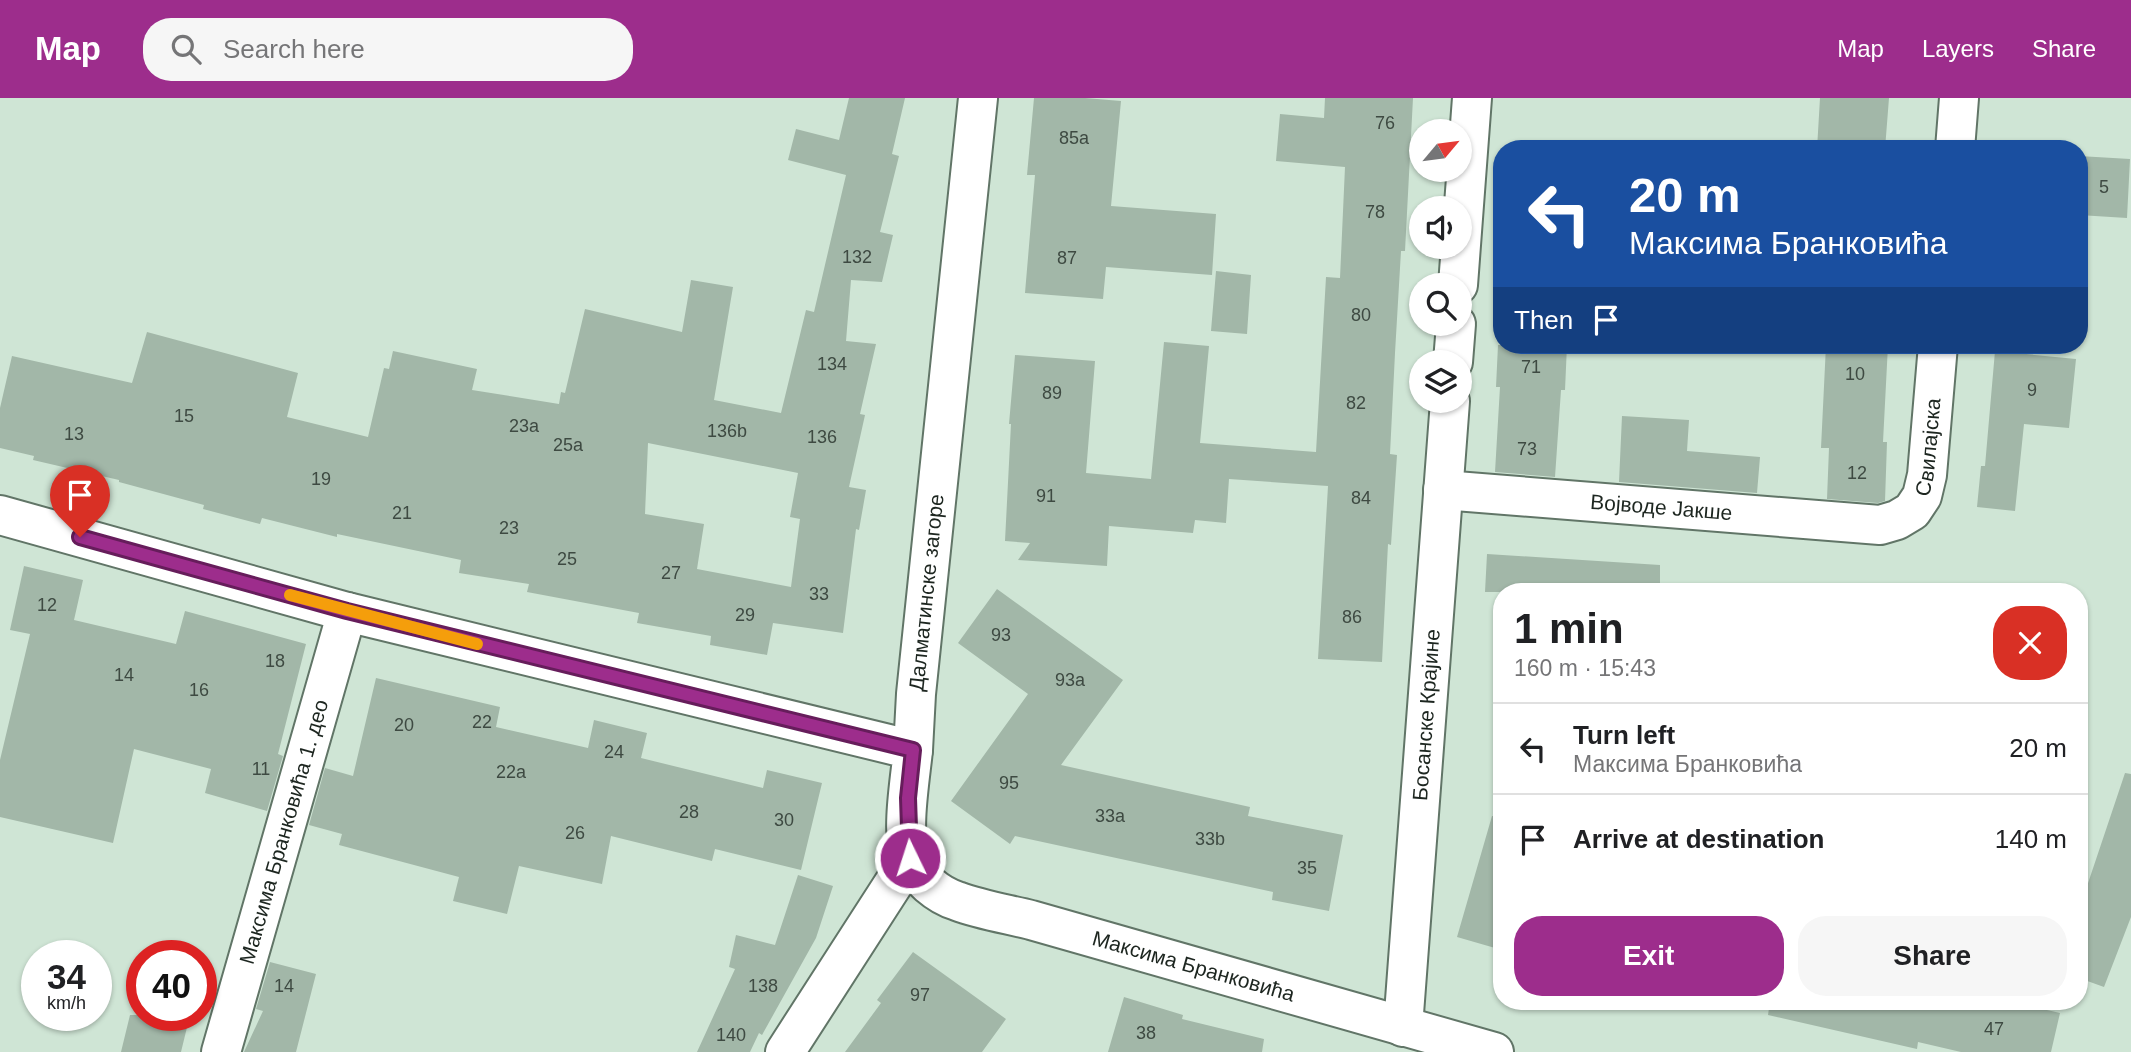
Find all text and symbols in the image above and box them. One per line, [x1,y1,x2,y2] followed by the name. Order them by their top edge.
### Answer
[143,18,633,81] search box
[35,30,101,67] text: Map
[167,30,205,68] icon: search
[223,34,365,64] text: Search here
[1837,35,1884,62] text: Map
[1922,35,1994,62] text: Layers
[2032,35,2096,62] text: Share
[1375,113,1395,133] house number: 76
[1409,119,1472,182] north arrow
[1409,119,1472,413] map controls
[1059,128,1090,148] house number: 85a
[1514,168,1605,259] icon: left
[1629,168,1741,222] text: 20 m
[2099,177,2109,197] house number: 5
[1409,196,1472,259] button: sound
[1365,202,1385,222] house number: 78
[1629,225,1948,261] text: Максима Бранковића
[842,247,872,267] house number: 132
[1057,248,1077,268] house number: 87
[1409,273,1472,336] button: search
[1587,301,1625,339] icon: arrive
[1351,305,1371,325] house number: 80
[1514,305,1573,335] text: Then
[1409,350,1472,413] button: layers
[817,354,847,374] house number: 134
[1521,357,1541,377] house number: 71
[1845,364,1865,384] house number: 10
[2027,380,2037,400] house number: 9
[1042,383,1062,403] house number: 89
[1346,393,1366,413] house number: 82
[1910,397,1944,498] street label: Свилајска
[174,406,194,426] house number: 15
[509,416,540,436] house number: 23a
[707,421,747,441] house number: 136b
[64,424,84,444] house number: 13
[807,427,837,447] house number: 136
[553,435,584,455] house number: 25a
[1517,439,1537,459] house number: 73
[1847,463,1867,483] house number: 12
[50,465,110,537] pin
[311,469,331,489] house number: 19
[61,476,99,514] icon: arrive
[1036,486,1056,506] house number: 91
[1351,488,1371,508] house number: 84
[1590,490,1733,524] street label: Војводе Јакше
[904,493,948,692] street label: Далматинске загоре
[392,503,412,523] house number: 21
[499,518,519,538] house number: 23
[557,549,577,569] house number: 25
[661,563,681,583] house number: 27
[809,584,829,604] house number: 33
[37,595,57,615] house number: 12
[735,605,755,625] house number: 29
[1514,605,1624,652] text: 1 min
[1993,606,2067,680] button: close
[1342,607,1362,627] house number: 86
[991,625,1011,645] house number: 93
[1408,628,1444,801] street label: Босанске Крајине
[265,651,285,671] house number: 18
[1514,655,1656,681] text: 160 m · 15:43
[114,665,134,685] house number: 14
[1055,670,1086,690] house number: 93a
[189,680,209,700] house number: 16
[235,697,332,967] street label: Максима Бранковића 1. део
[472,712,492,732] house number: 22
[394,715,414,735] house number: 20
[1573,720,1675,750] text: Turn left
[1514,730,1552,768] icon: left
[2009,733,2067,763] text: 20 m
[604,742,624,762] house number: 24
[1573,751,1802,777] text: Максима Бранковића
[252,759,270,779] house number: 11
[496,762,527,782] house number: 22a
[999,773,1019,793] house number: 95
[679,802,699,822] house number: 28
[1095,806,1126,826] house number: 33a
[774,810,794,830] house number: 30
[873,821,947,895] position arrow
[1514,821,1552,859] icon: arrive
[565,823,585,843] house number: 26
[1573,824,1824,854] text: Arrive at destination
[1995,824,2067,854] text: 140 m
[1195,829,1225,849] house number: 33b
[1297,858,1317,878] house number: 35
[1514,916,1784,996] button: Exit
[1798,916,2067,996] button: Share
[1090,926,1298,1006] street label: Максима Бранковића
[126,940,217,1031] speed limit sign: 40
[47,957,86,996] text: 34
[274,976,294,996] house number: 14
[748,976,778,996] house number: 138
[910,985,930,1005] house number: 97
[47,993,86,1013] text: km/h
[1984,1019,2004,1039] house number: 47
[1136,1023,1156,1043] house number: 38
[716,1025,746,1045] house number: 140

